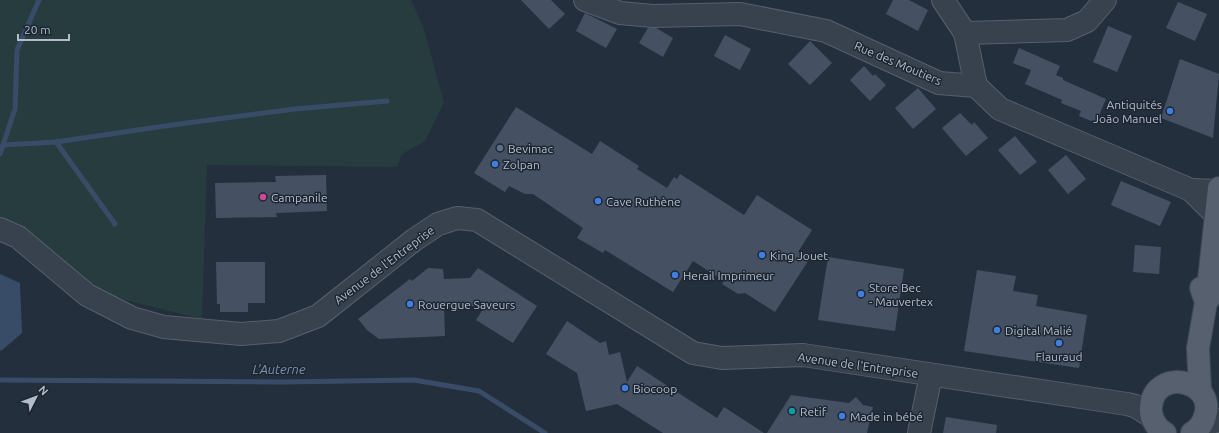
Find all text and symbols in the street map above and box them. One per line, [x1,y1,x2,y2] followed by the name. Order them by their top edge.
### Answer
[18,16,69,42] scale bar
[24,23,51,36] text: 20 m
[852,39,944,87] street label: Rue des Moutiers
[1093,98,1162,125] place label: Antiquités João Manuel
[1165,106,1175,116] marker: Antiquités João Manuel
[508,142,554,155] place label: Bevimac
[495,143,505,153] marker: Bevimac
[503,158,540,171] place label: Zolpan
[490,159,500,169] marker: Zolpan
[271,191,328,204] place label: Campanile
[258,192,268,202] marker: Campanile
[606,195,681,208] place label: Cave Ruthène
[593,196,603,206] marker: Cave Ruthène
[332,223,436,307] street label: Avenue de l'Entreprise
[770,249,828,262] place label: King Jouet
[757,250,767,260] marker: King Jouet
[683,269,774,282] place label: Herail Imprimeur
[670,270,680,280] marker: Herail Imprimeur
[869,281,933,308] place label: Store Bec - Mauvertex
[856,289,866,299] marker: Store Bec - Mauvertex
[418,298,515,311] place label: Rouergue Saveurs
[405,299,415,309] marker: Rouergue Saveurs
[1005,324,1072,337] place label: Digital Malié
[992,325,1002,335] marker: Digital Malié
[1054,338,1064,348] marker: Flauraud
[797,350,919,380] street label: Avenue de l'Entreprise
[1035,350,1083,363] place label: Flauraud
[253,362,306,376] water label: L'Auterne
[16,377,56,417] north arrow
[633,382,677,395] place label: Biocoop
[36,383,51,397] text: N
[620,383,630,393] marker: Biocoop
[800,405,827,418] place label: Retif
[787,406,797,416] marker: Retif
[850,410,923,423] place label: Made in bébé
[837,411,847,421] marker: Made in bébé

